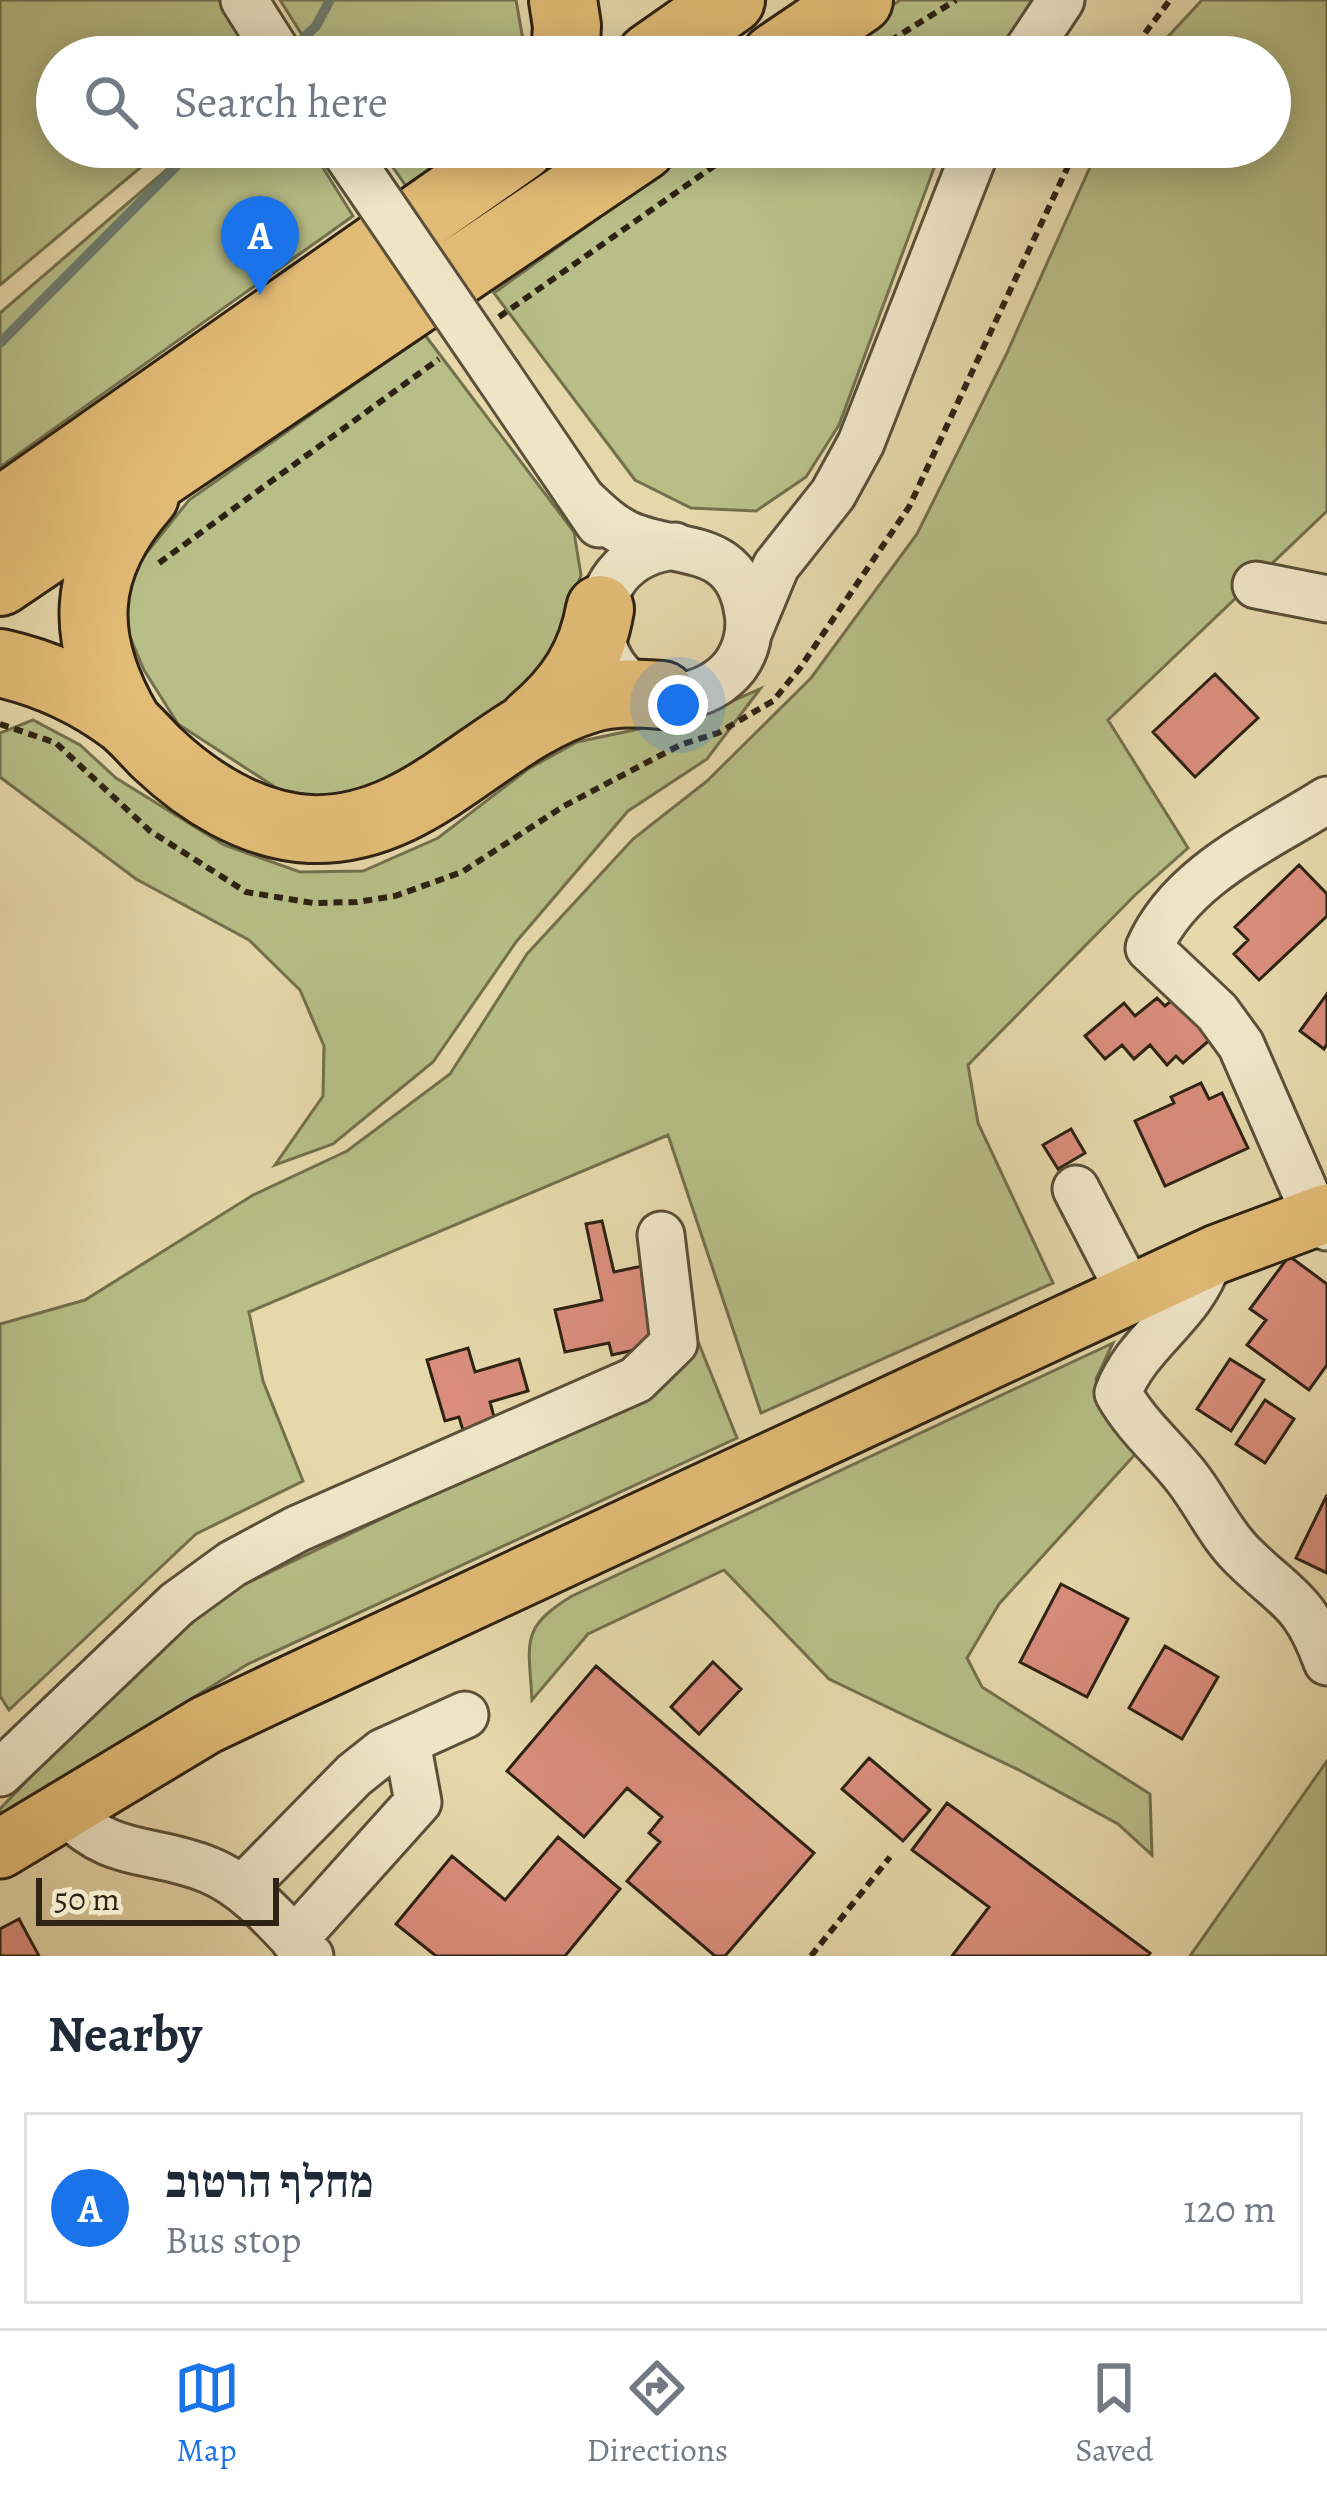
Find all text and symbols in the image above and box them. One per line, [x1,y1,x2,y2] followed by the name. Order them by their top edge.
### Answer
[36,36,1291,168] search box
[78,69,144,135] icon: search
[174,71,388,133] text: Search here
[221,196,299,295] pin: A
[648,675,708,735] your location
[36,1872,279,1925] scale bar
[54,1876,120,1921] text: 50 m
[48,1999,202,2069] text: Nearby
[165,2151,373,2213] text: מחלף הרטוב
[78,2182,102,2235] text: A
[1183,2182,1276,2235] text: 120 m
[165,2213,301,2266] text: Bus stop
[174,2355,240,2472] tab: Map
[587,2355,728,2472] tab: Directions
[1075,2355,1153,2472] tab: Saved

